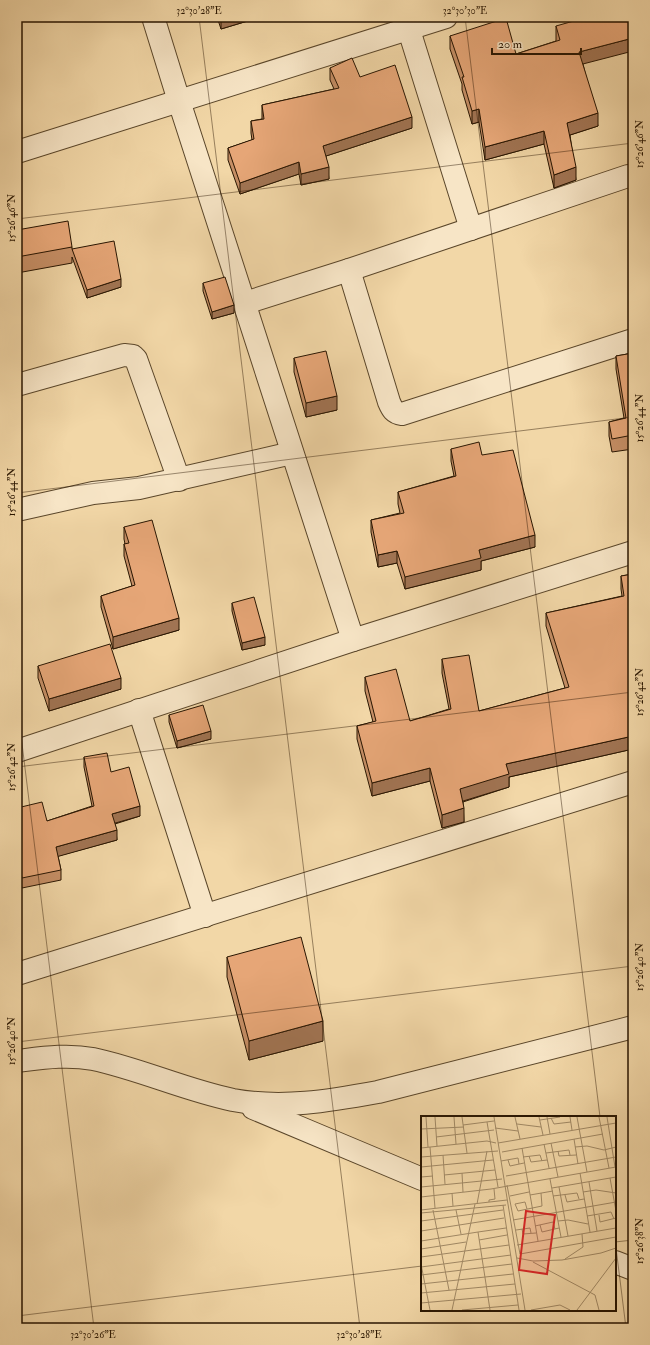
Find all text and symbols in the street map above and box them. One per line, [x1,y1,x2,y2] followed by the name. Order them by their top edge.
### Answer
[176,5,222,17] text: 32°30'28"E
[443,5,487,17] text: 32°30'30"E
[492,30,581,56] scale bar
[498,37,523,52] text: 20 m
[634,120,646,168] text: 15°26'46"N
[6,194,18,242] text: 15°26'46"N
[634,394,646,442] text: 15°26'44"N
[6,468,18,516] text: 15°26'44"N
[634,668,646,716] text: 15°26'42"N
[6,743,18,791] text: 15°26'42"N
[634,943,646,991] text: 15°26'40"N
[6,1017,18,1065] text: 15°26'40"N
[421,1116,616,1311] inset map
[634,1218,646,1264] text: 15°26'38"N
[70,1329,116,1341] text: 32°30'26"E
[336,1329,382,1341] text: 32°30'28"E

